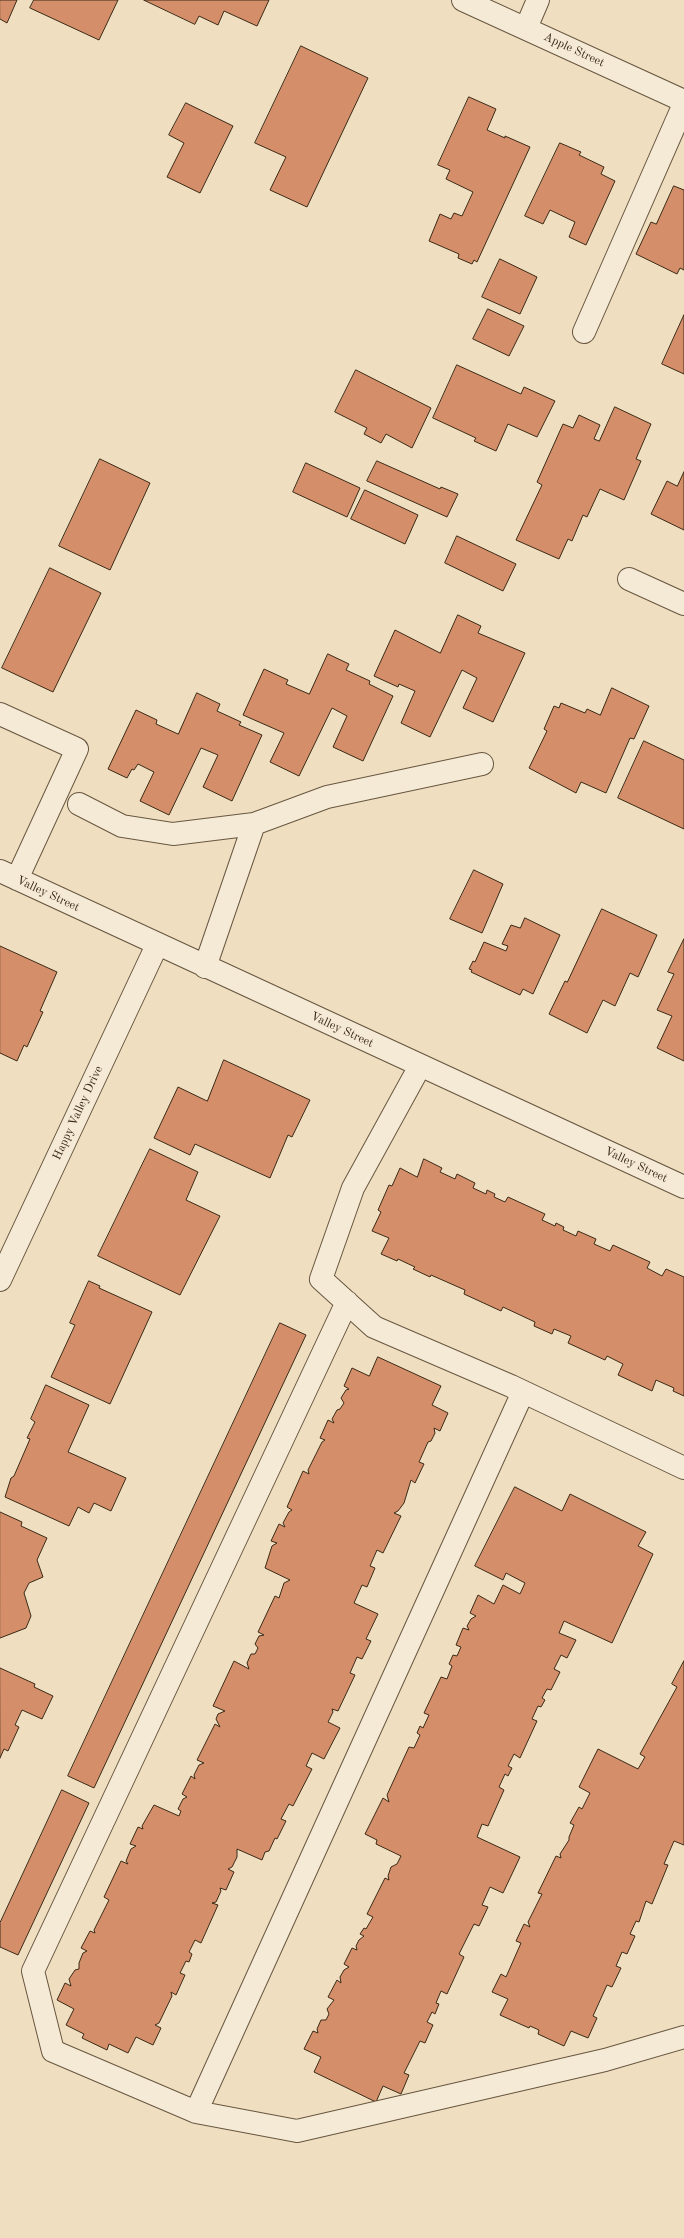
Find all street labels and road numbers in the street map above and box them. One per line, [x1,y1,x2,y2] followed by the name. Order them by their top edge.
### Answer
[541,30,607,70] street label: Apple Street
[14,873,82,915] street label: Valley Street
[308,1009,376,1051] street label: Valley Street
[50,1064,106,1162] street label: Happy Valley Drive
[602,1144,670,1186] street label: Valley Street

